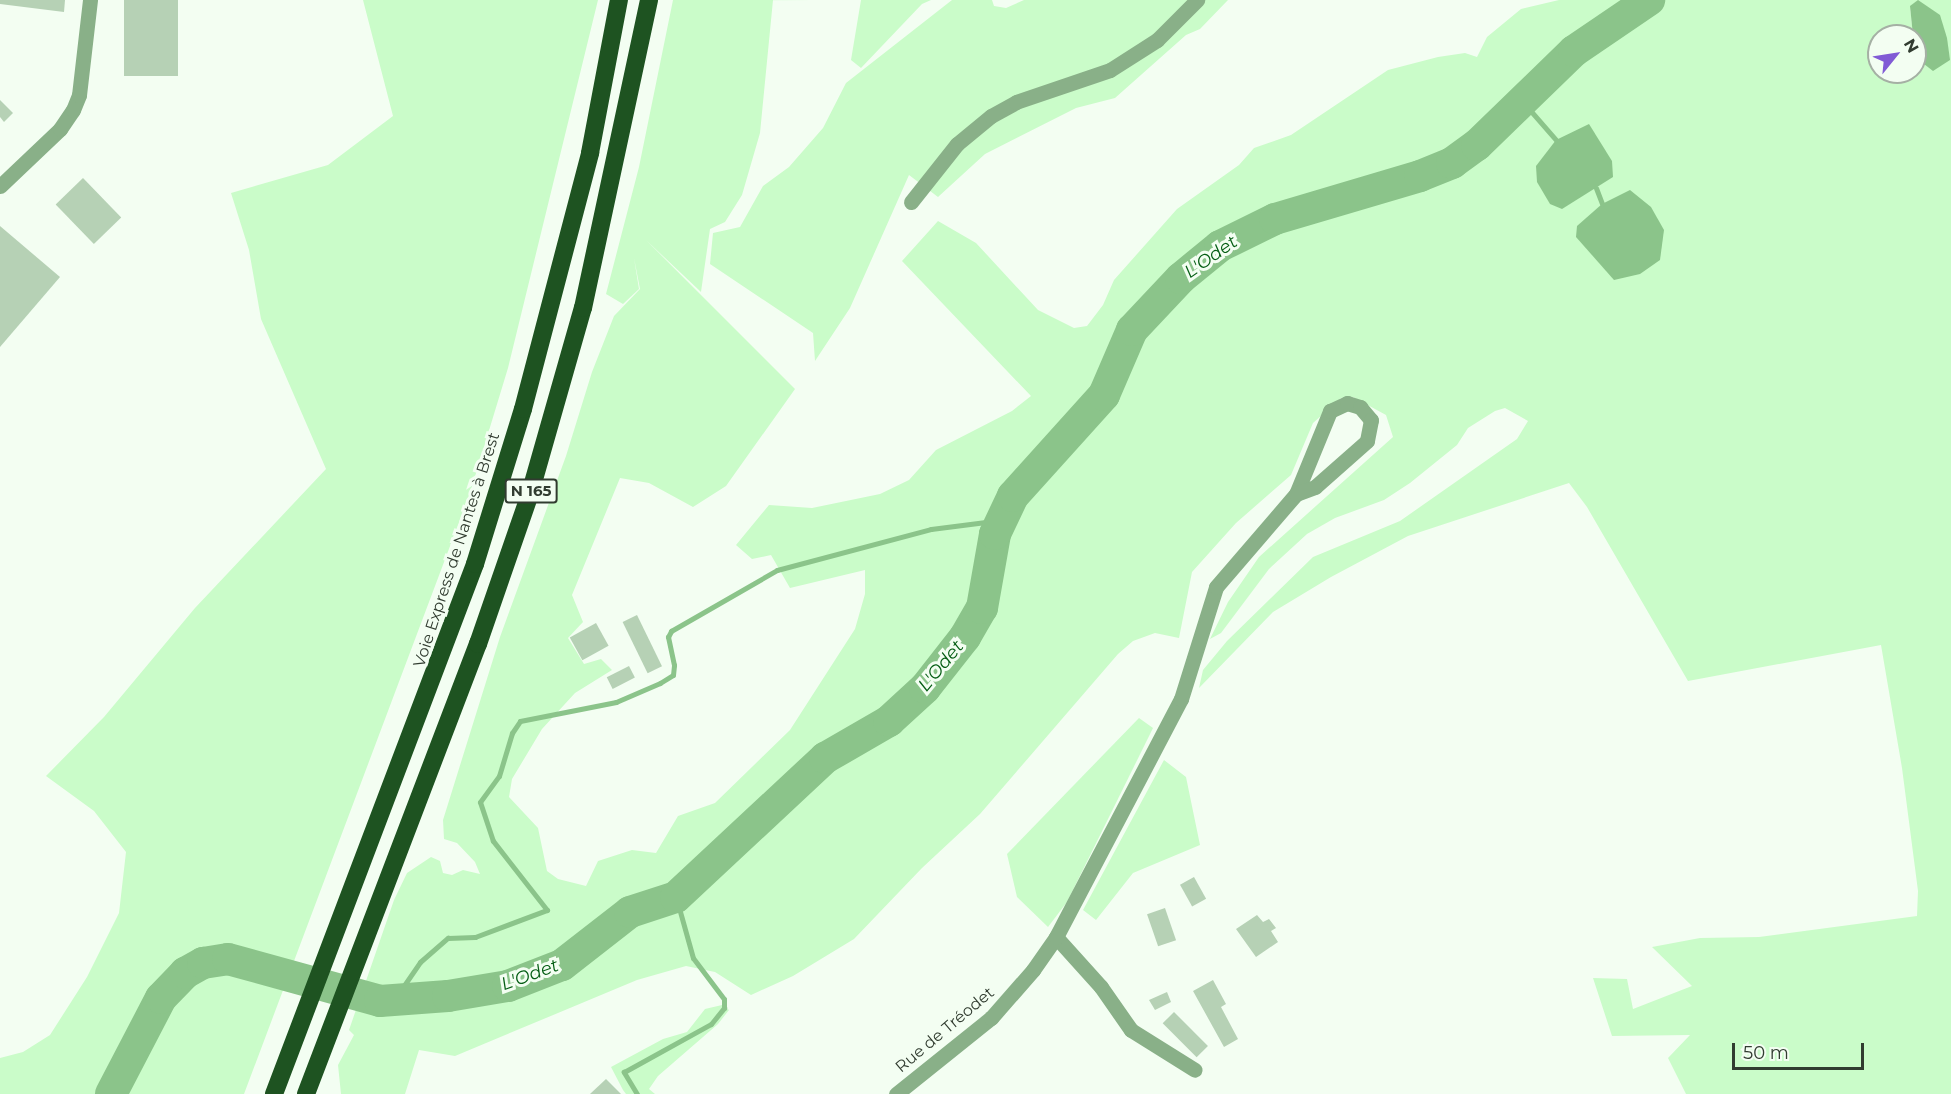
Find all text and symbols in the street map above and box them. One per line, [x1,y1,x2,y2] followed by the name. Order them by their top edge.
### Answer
[1867,24,1927,84] north arrow
[1900,35,1923,56] text: N
[1180,231,1242,283] water label: L'Odet
[410,430,504,670] street label: Voie Express de Nantes à Brest
[504,479,558,503] road number: N 165
[914,636,968,696] water label: L'Odet
[498,955,562,995] water label: L'Odet
[892,983,998,1077] street label: Rue de Tréodet
[1735,1031,1867,1069] scale bar
[1743,1042,1789,1064] text: 50 m

